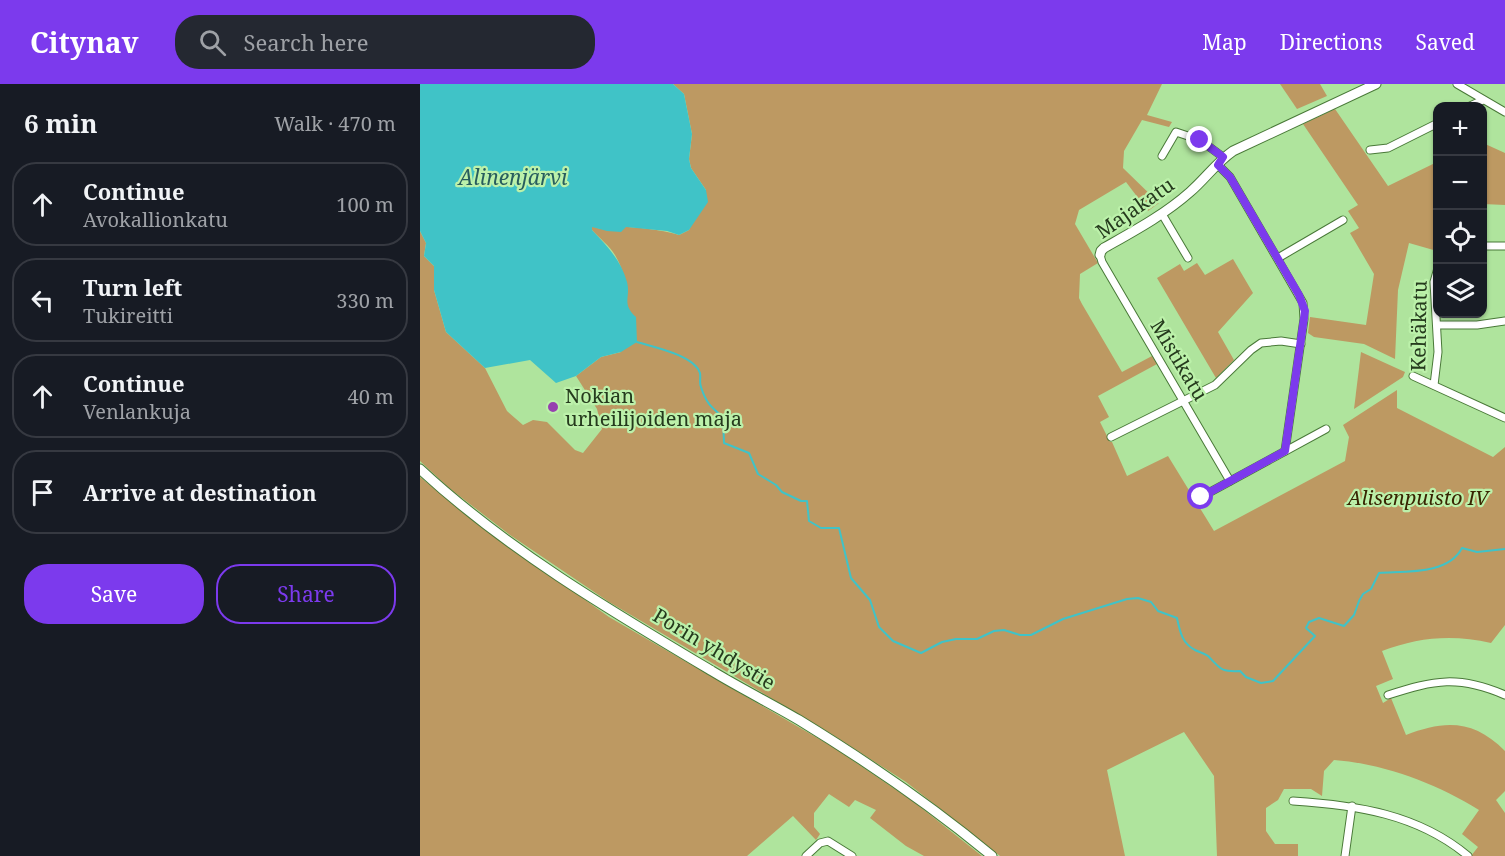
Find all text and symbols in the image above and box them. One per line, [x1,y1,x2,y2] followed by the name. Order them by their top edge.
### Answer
[175,15,595,69] search box
[30,23,139,61] text: Citynav
[196,26,229,59] icon: search
[244,27,368,57] text: Search here
[1202,28,1247,56] text: Map
[1280,28,1382,56] text: Directions
[1415,28,1475,56] text: Saved
[1433,102,1487,318] map controls
[1433,102,1487,156] button: +
[24,105,98,141] text: 6 min
[274,110,396,137] text: Walk · 470 m
[1186,126,1212,152] route end
[1433,156,1487,210] button: −
[457,163,568,191] water label: Alinenjärvi
[1090,171,1180,244] street label: Majakatu
[83,176,185,206] text: Continue
[26,188,59,221] icon: ahead
[336,191,394,218] text: 100 m
[83,206,228,233] text: Avokallionkatu
[1433,210,1487,264] button: locate
[1433,264,1487,318] button: layers
[83,272,182,302] text: Turn left
[1404,280,1433,372] street label: Kehäkatu
[26,284,59,317] icon: left
[336,287,394,314] text: 330 m
[83,302,173,329] text: Tukireitti
[1145,314,1214,406] street label: Mistikatu
[83,368,185,398] text: Continue
[26,380,59,413] icon: ahead
[565,382,742,432] place label: Nokian urheilijoiden maja
[348,383,394,410] text: 40 m
[83,398,191,425] text: Venlankuja
[546,400,560,414] marker: Nokian urheilijoiden maja
[26,476,59,509] icon: arrive
[83,477,317,507] text: Arrive at destination
[1187,483,1213,509] route start
[1345,484,1491,511] park label: Alisenpuisto IV
[24,564,204,624] button: Save
[216,564,396,624] button: Share
[648,601,780,696] street label: Porin yhdystie

